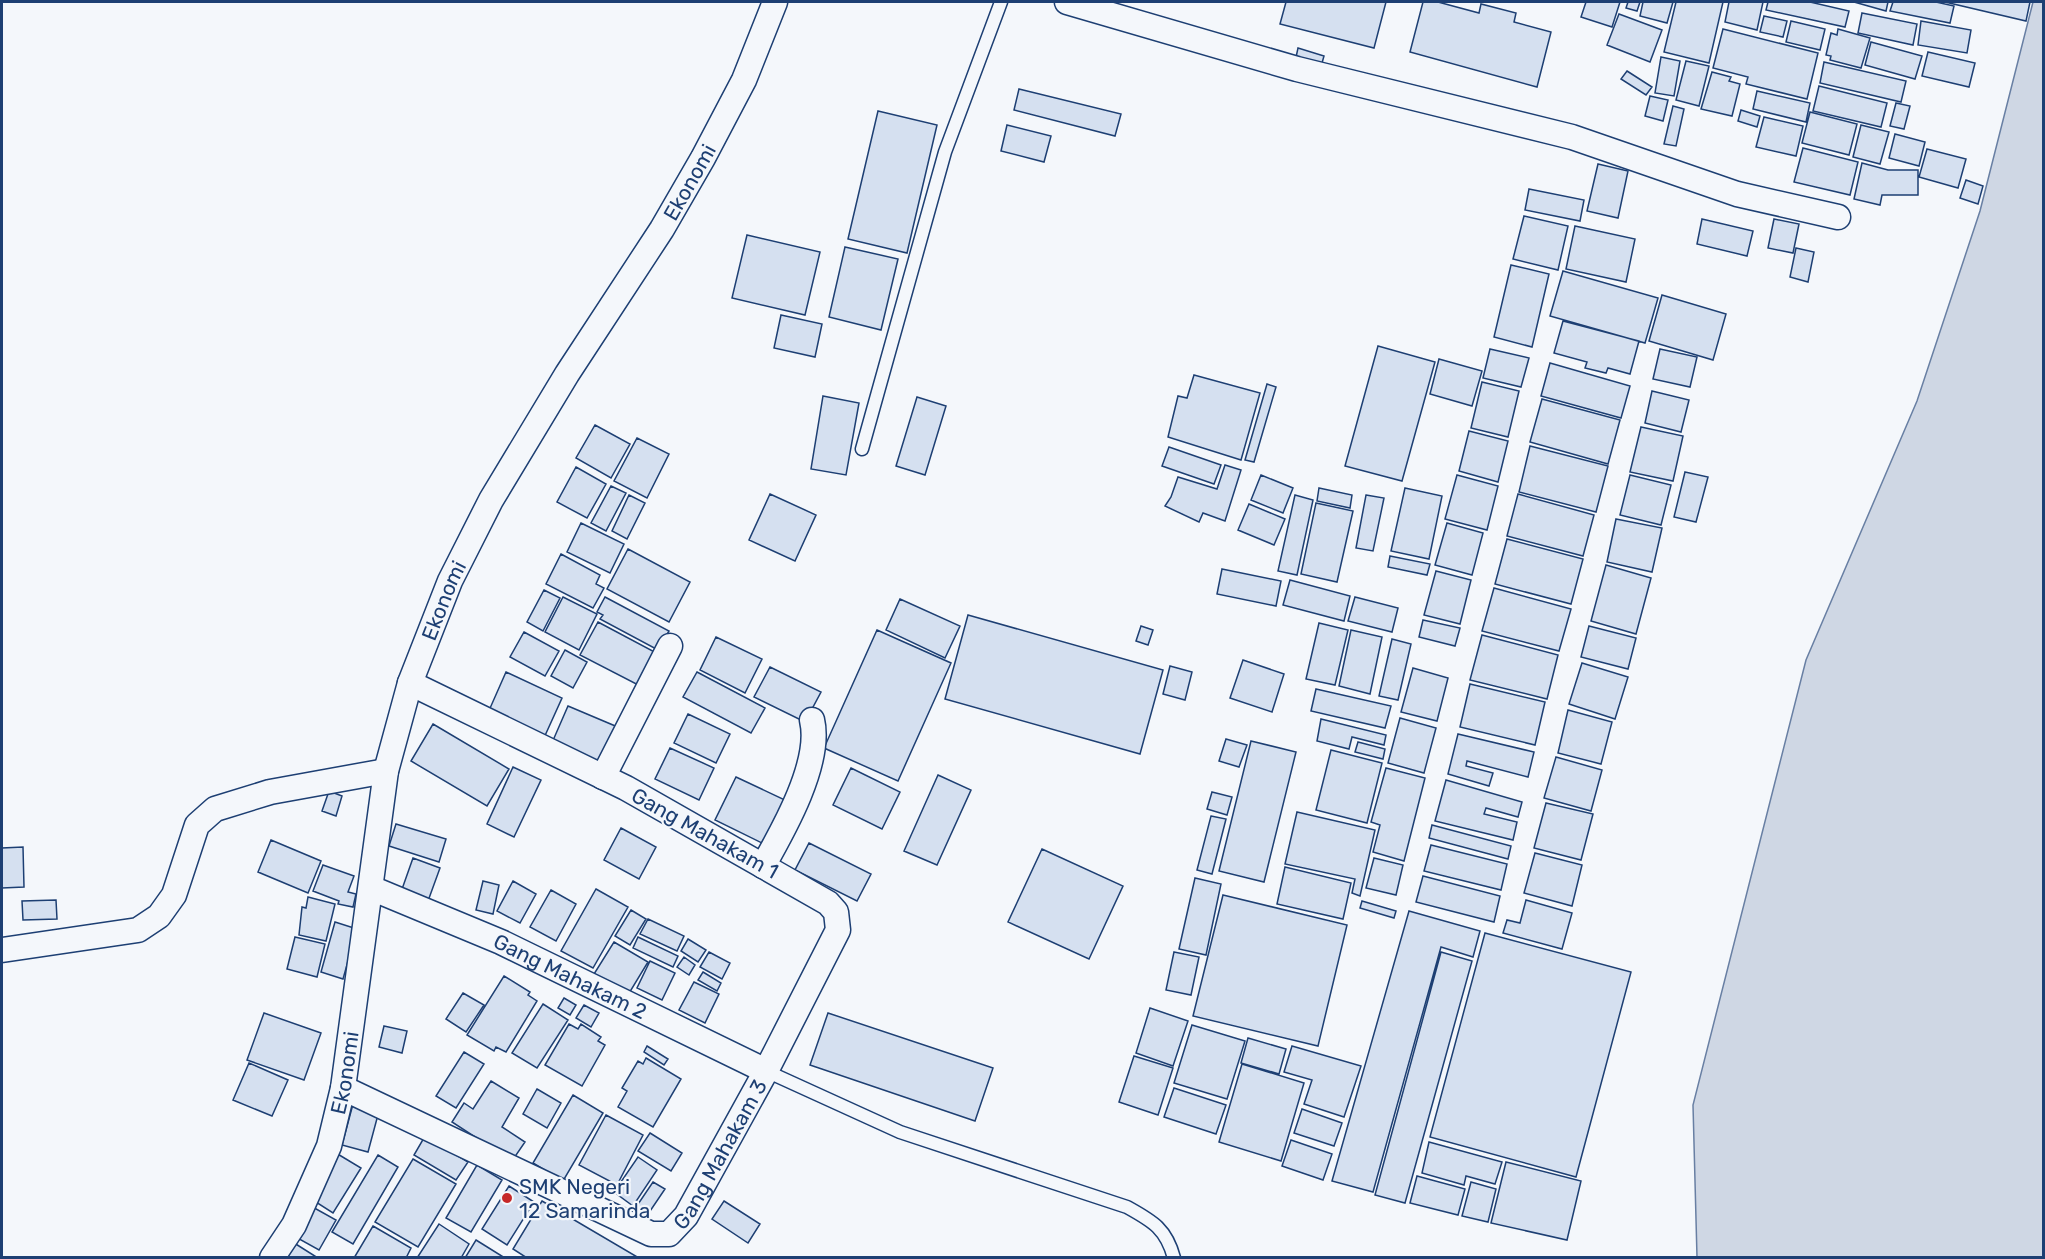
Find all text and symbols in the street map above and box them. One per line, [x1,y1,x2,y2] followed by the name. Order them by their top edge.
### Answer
[657,140,721,224] street label: Ekonomi
[416,556,471,644] street label: Ekonomi
[627,782,783,884] street label: Gang Mahakam 1
[490,928,651,1024] street label: Gang Mahakam 2
[325,1030,363,1117] street label: Ekonomi
[668,1075,771,1234] street label: Gang Mahakam 3
[519,1174,650,1223] place label: SMK Negeri 12 Samarinda
[500,1191,514,1205] marker: SMK Negeri 12 Samarinda

